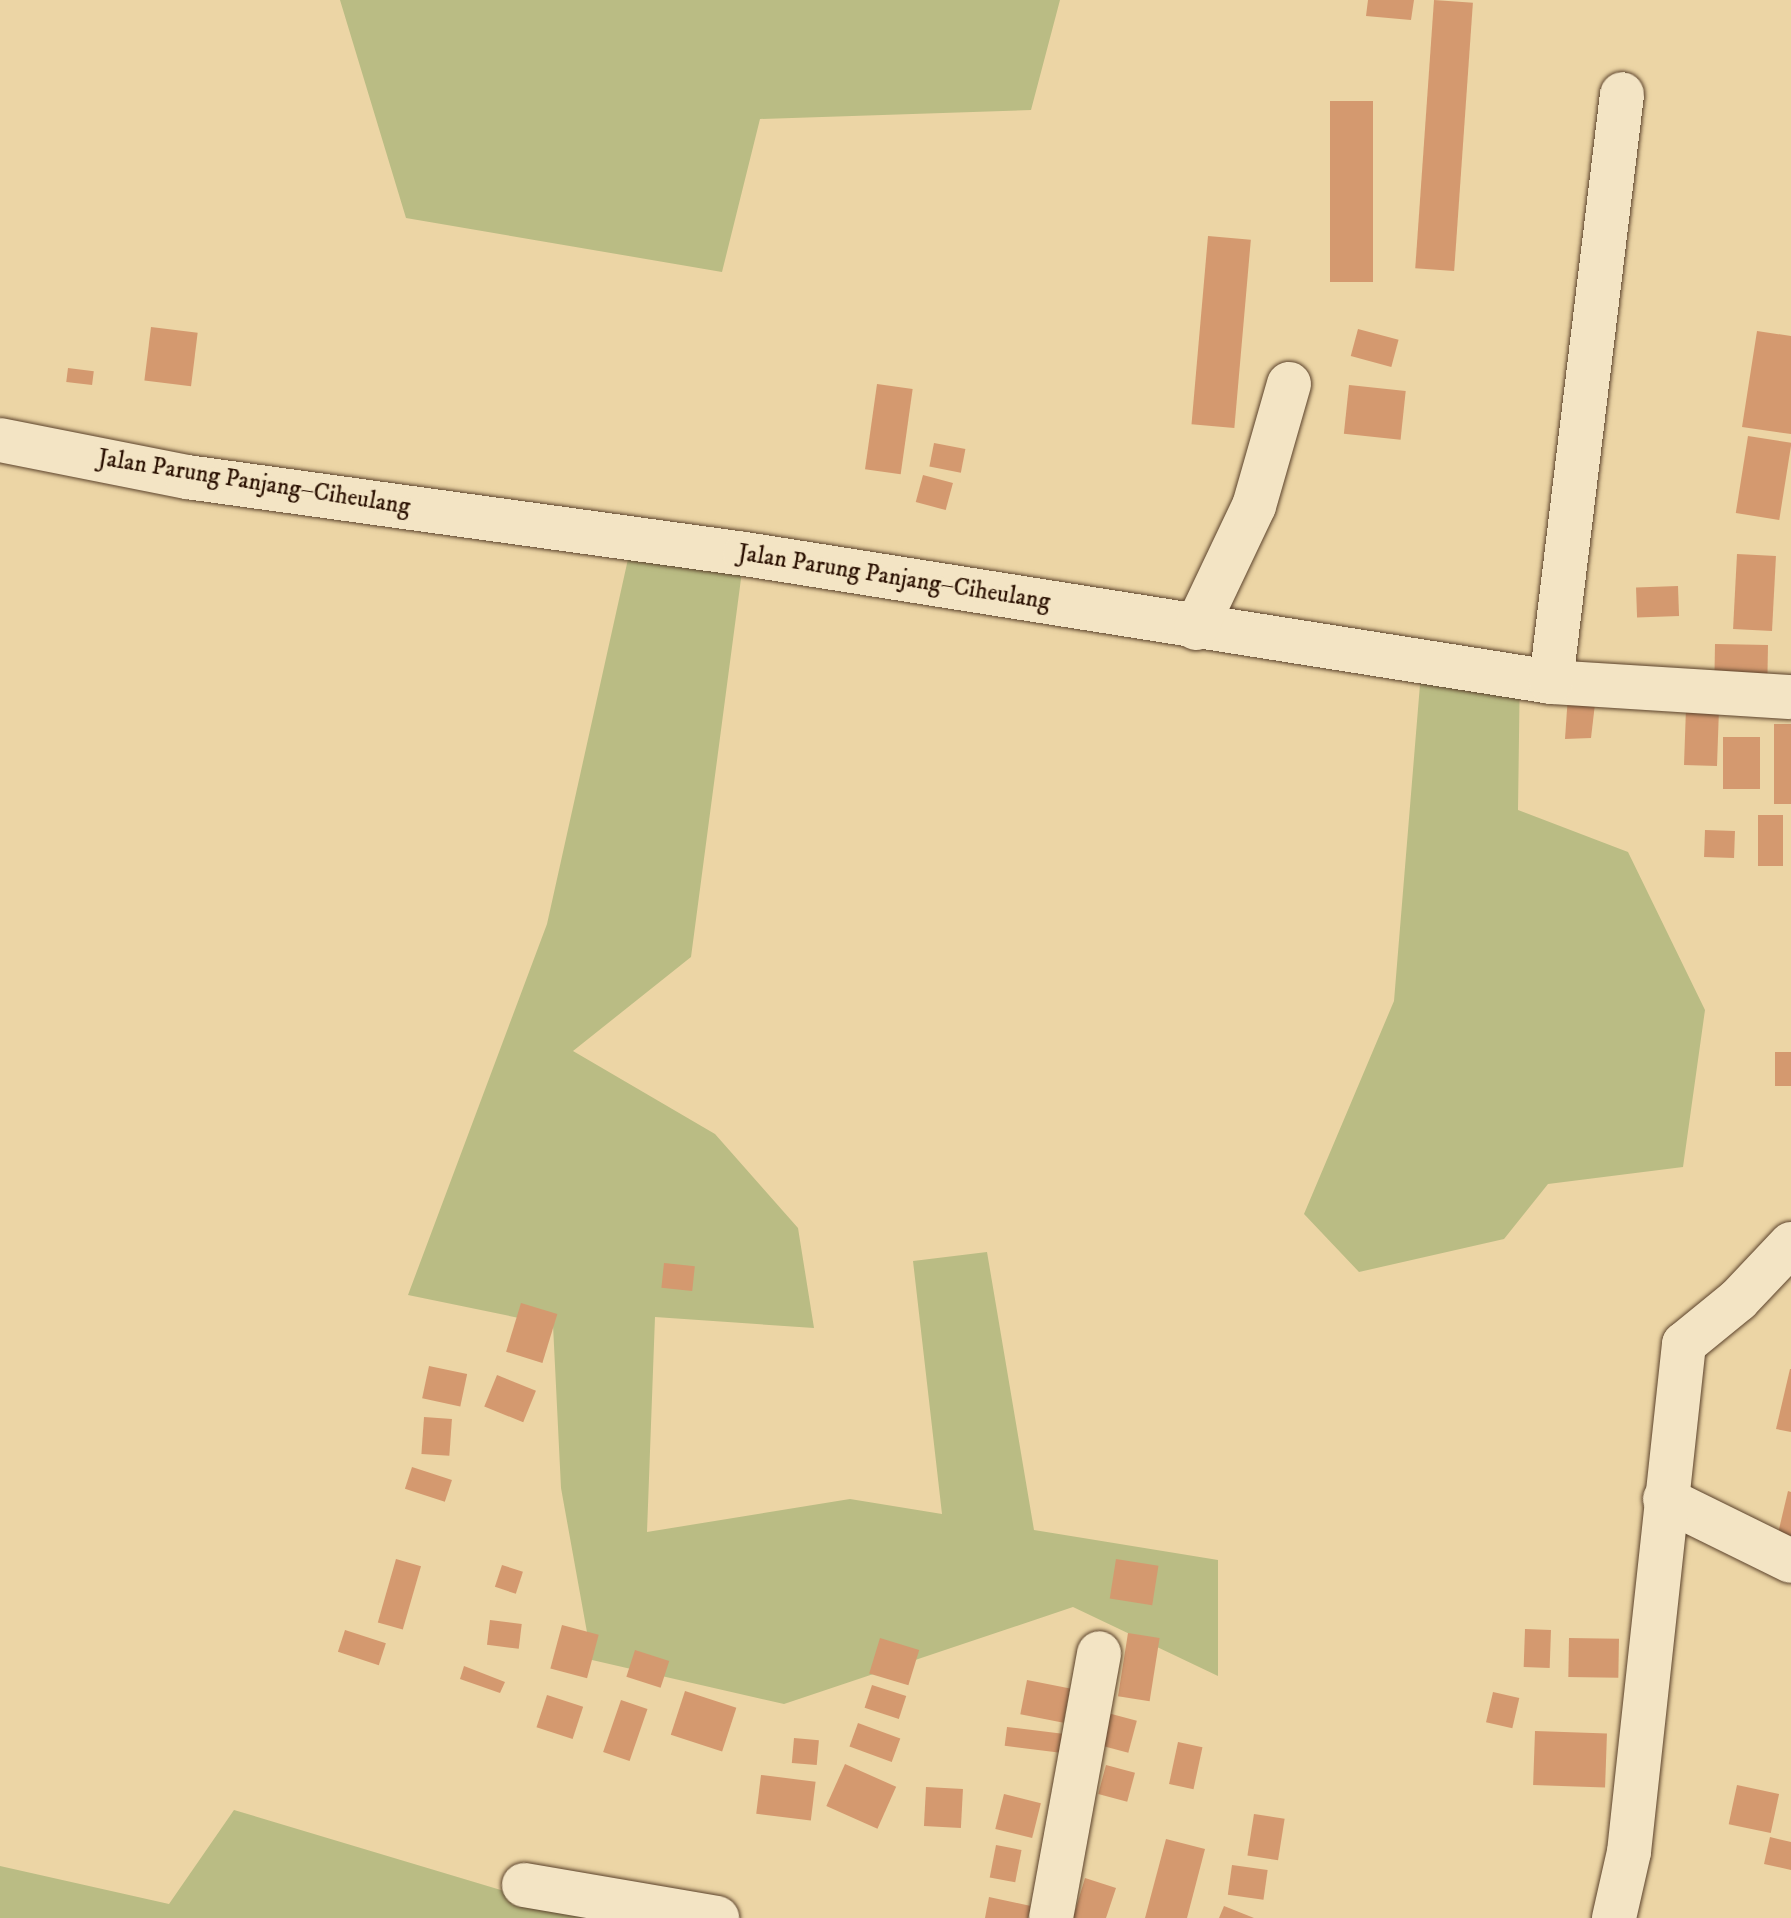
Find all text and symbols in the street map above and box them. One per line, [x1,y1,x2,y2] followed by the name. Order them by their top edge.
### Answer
[96,444,412,522] street label: Jalan Parung Panjang–Ciheulang
[736,539,1052,617] street label: Jalan Parung Panjang–Ciheulang

